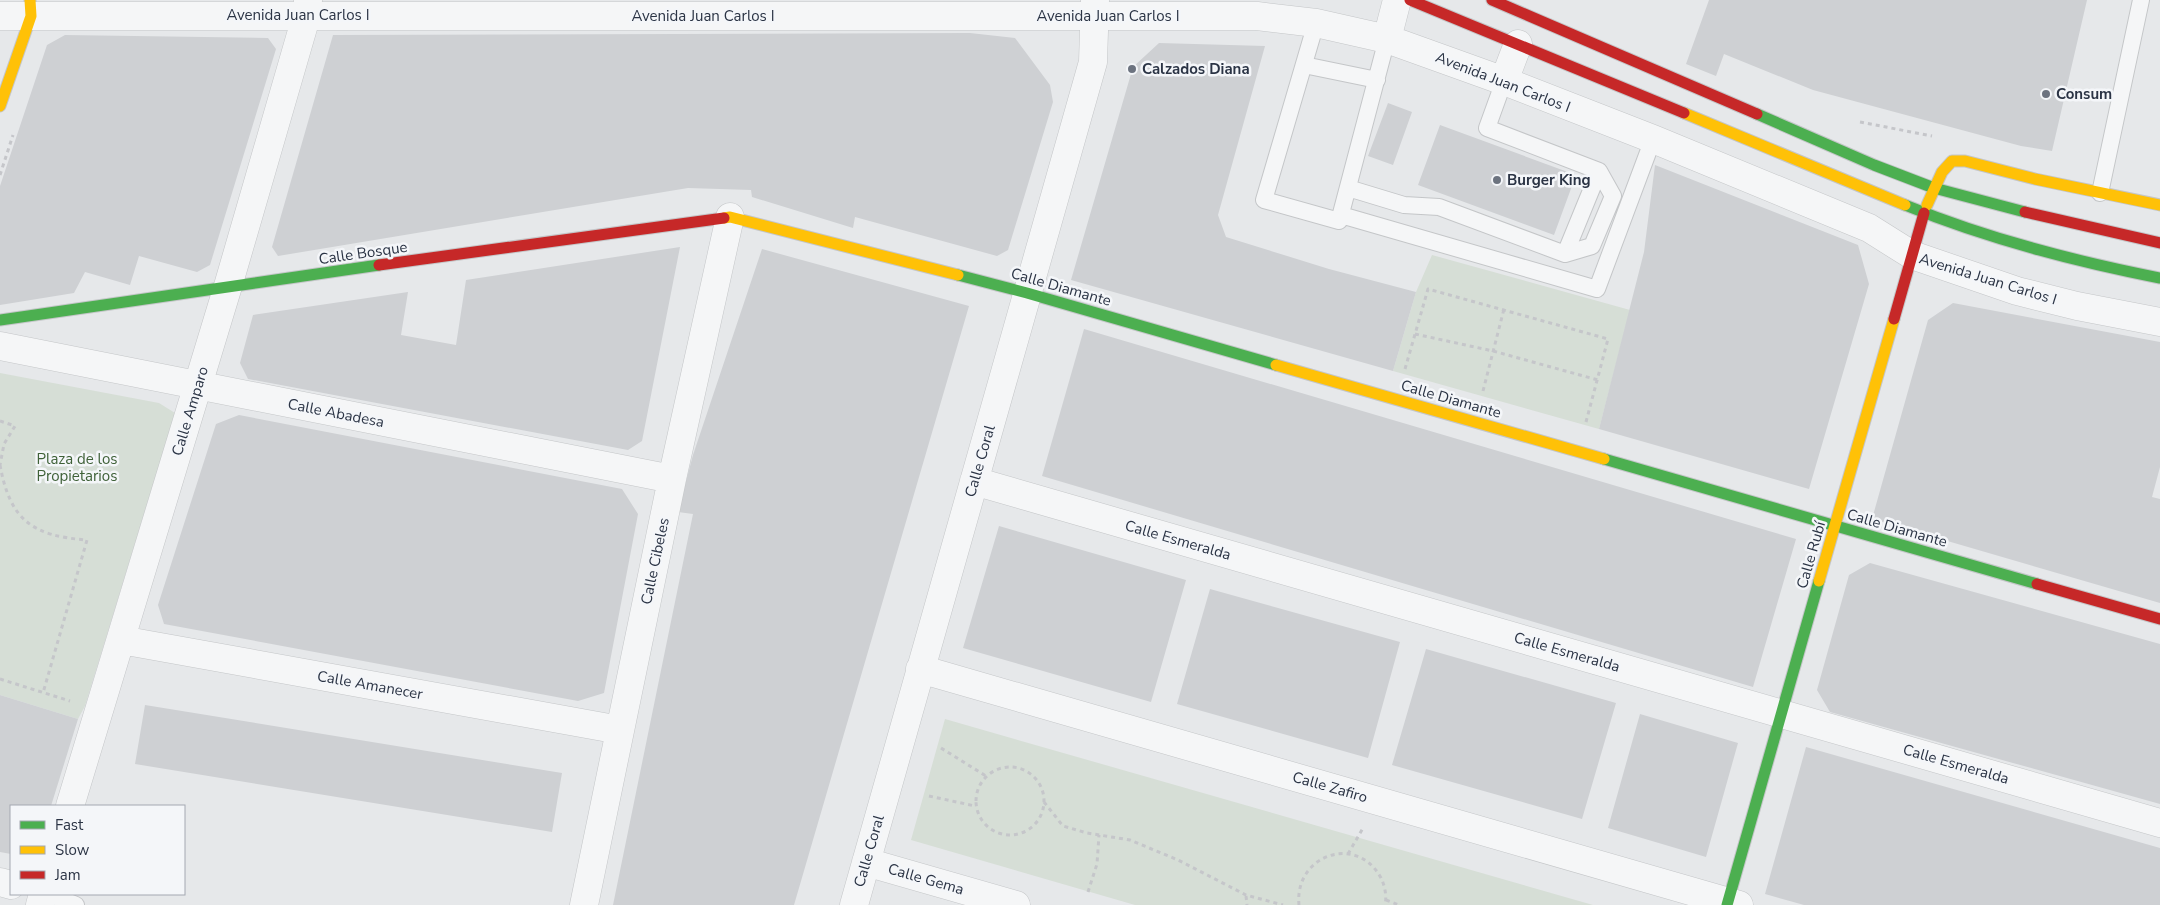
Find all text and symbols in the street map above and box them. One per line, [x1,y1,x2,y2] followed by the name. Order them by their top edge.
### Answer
[226,5,370,25] street label: Avenida Juan Carlos I
[631,6,775,26] street label: Avenida Juan Carlos I
[1036,6,1180,26] street label: Avenida Juan Carlos I
[1433,47,1573,117] street label: Avenida Juan Carlos I
[1142,59,1250,79] place label: Calzados Diana
[1126,63,1138,75] marker: Calzados Diana
[2056,84,2112,104] place label: Consum
[2040,88,2052,100] marker: Consum
[1507,170,1591,190] place label: Burger King
[1491,174,1503,186] marker: Burger King
[317,237,409,269] street label: Calle Bosque
[1917,249,2059,309] street label: Avenida Juan Carlos I
[1009,263,1114,311] street label: Calle Diamante
[167,364,213,458] street label: Calle Amparo
[1399,375,1504,423] street label: Calle Diamante
[286,394,386,432] street label: Calle Abadesa
[960,422,1000,499] street label: Calle Coral
[36,449,118,486] park label: Plaza de los Propietarios
[1845,504,1950,552] street label: Calle Diamante
[1123,515,1233,565] street label: Calle Esmeralda
[636,516,674,606] street label: Calle Cibeles
[1792,518,1831,591] street label: Calle Rubí
[1512,627,1622,677] street label: Calle Esmeralda
[316,666,425,704] street label: Calle Amanecer
[1901,739,2011,789] street label: Calle Esmeralda
[1290,767,1370,807] street label: Calle Zafiro
[10,805,185,895] legend
[849,812,889,889] street label: Calle Coral
[55,815,84,835] text: Fast
[55,840,90,860] text: Slow
[886,859,966,899] street label: Calle Gema
[54,865,81,885] text: Jam

